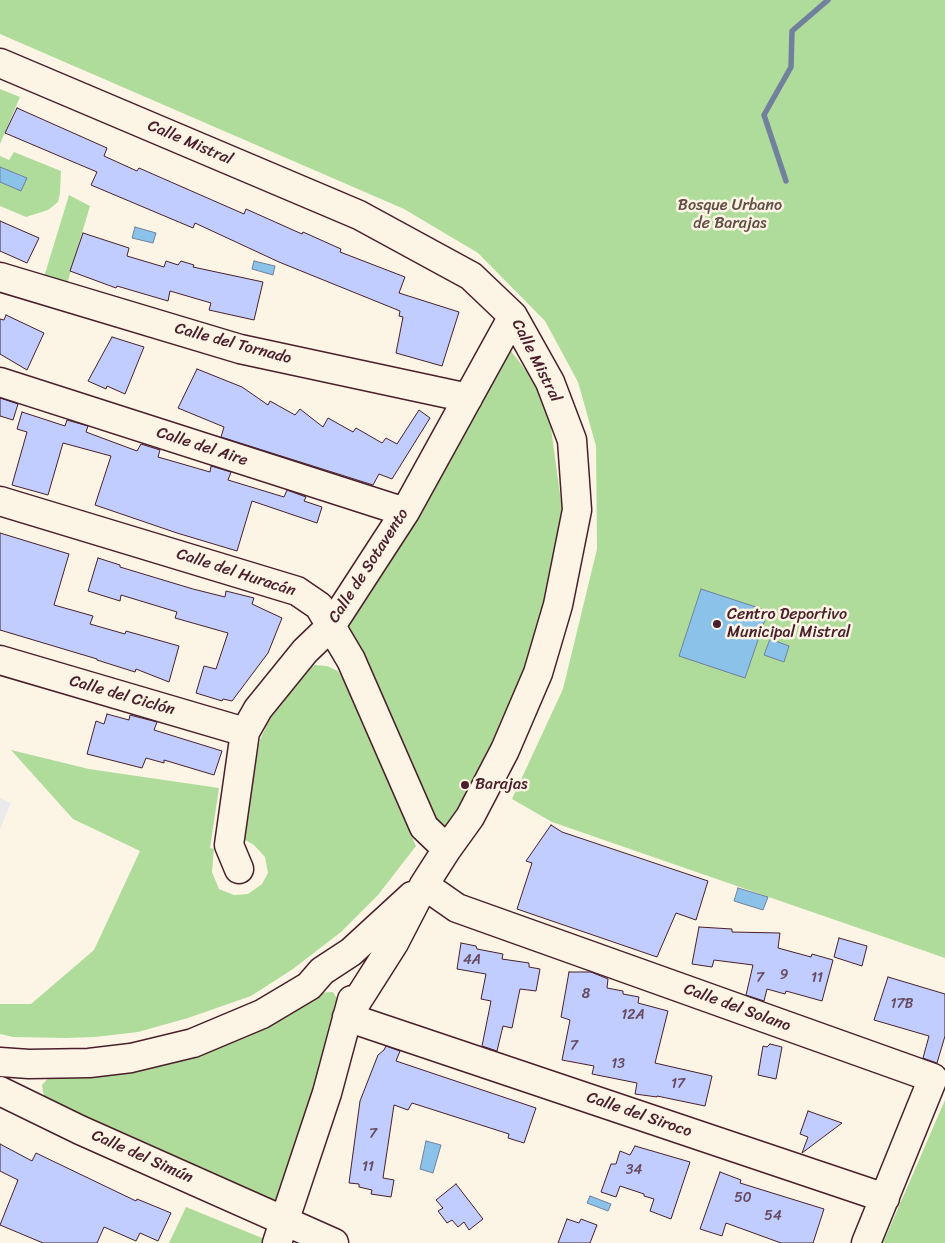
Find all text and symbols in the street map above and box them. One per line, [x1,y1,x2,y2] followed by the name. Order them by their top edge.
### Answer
[145,116,235,170] street label: Calle Mistral
[678,196,782,234] park label: Bosque Urbano de Barajas
[507,316,565,406] street label: Calle Mistral
[173,319,293,369] street label: Calle del Tornado
[154,423,250,471] street label: Calle del Aire
[325,505,413,627] street label: Calle de Sotavento
[174,545,298,601] street label: Calle del Huracán
[727,605,850,643] place label: Centro Deportivo Municipal Mistral
[711,618,723,630] marker: Centro Deportivo Municipal Mistral
[67,672,177,720] street label: Calle del Ciclón
[475,775,528,795] place label: Barajas
[459,779,471,791] marker: Barajas
[463,952,481,968] house number: 4A
[780,967,788,983] house number: 9
[756,970,764,986] house number: 7
[811,970,823,986] house number: 11
[681,980,793,1036] street label: Calle del Solano
[582,986,590,1002] house number: 8
[891,996,913,1012] house number: 17B
[621,1007,645,1023] house number: 12A
[570,1038,578,1054] house number: 7
[611,1056,625,1072] house number: 13
[671,1076,685,1092] house number: 17
[584,1088,694,1142] street label: Calle del Siroco
[88,1126,196,1188] street label: Calle del Simún
[369,1126,377,1142] house number: 7
[362,1159,374,1175] house number: 11
[626,1162,642,1178] house number: 34
[734,1190,752,1206] house number: 50
[764,1208,782,1224] house number: 54

